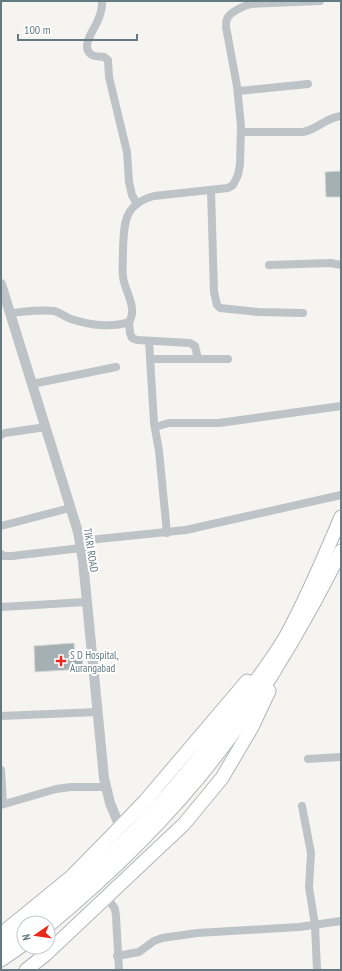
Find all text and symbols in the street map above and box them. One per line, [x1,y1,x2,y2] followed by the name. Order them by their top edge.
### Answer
[18,16,137,42] scale bar
[24,22,51,37] text: 100 m
[81,527,101,573] street label: TIKRI ROAD
[70,648,119,675] place label: S D Hospital, Aurangabad
[55,655,67,667] marker: S D Hospital, Aurangabad
[16,915,56,955] north arrow
[19,933,34,942] text: N

